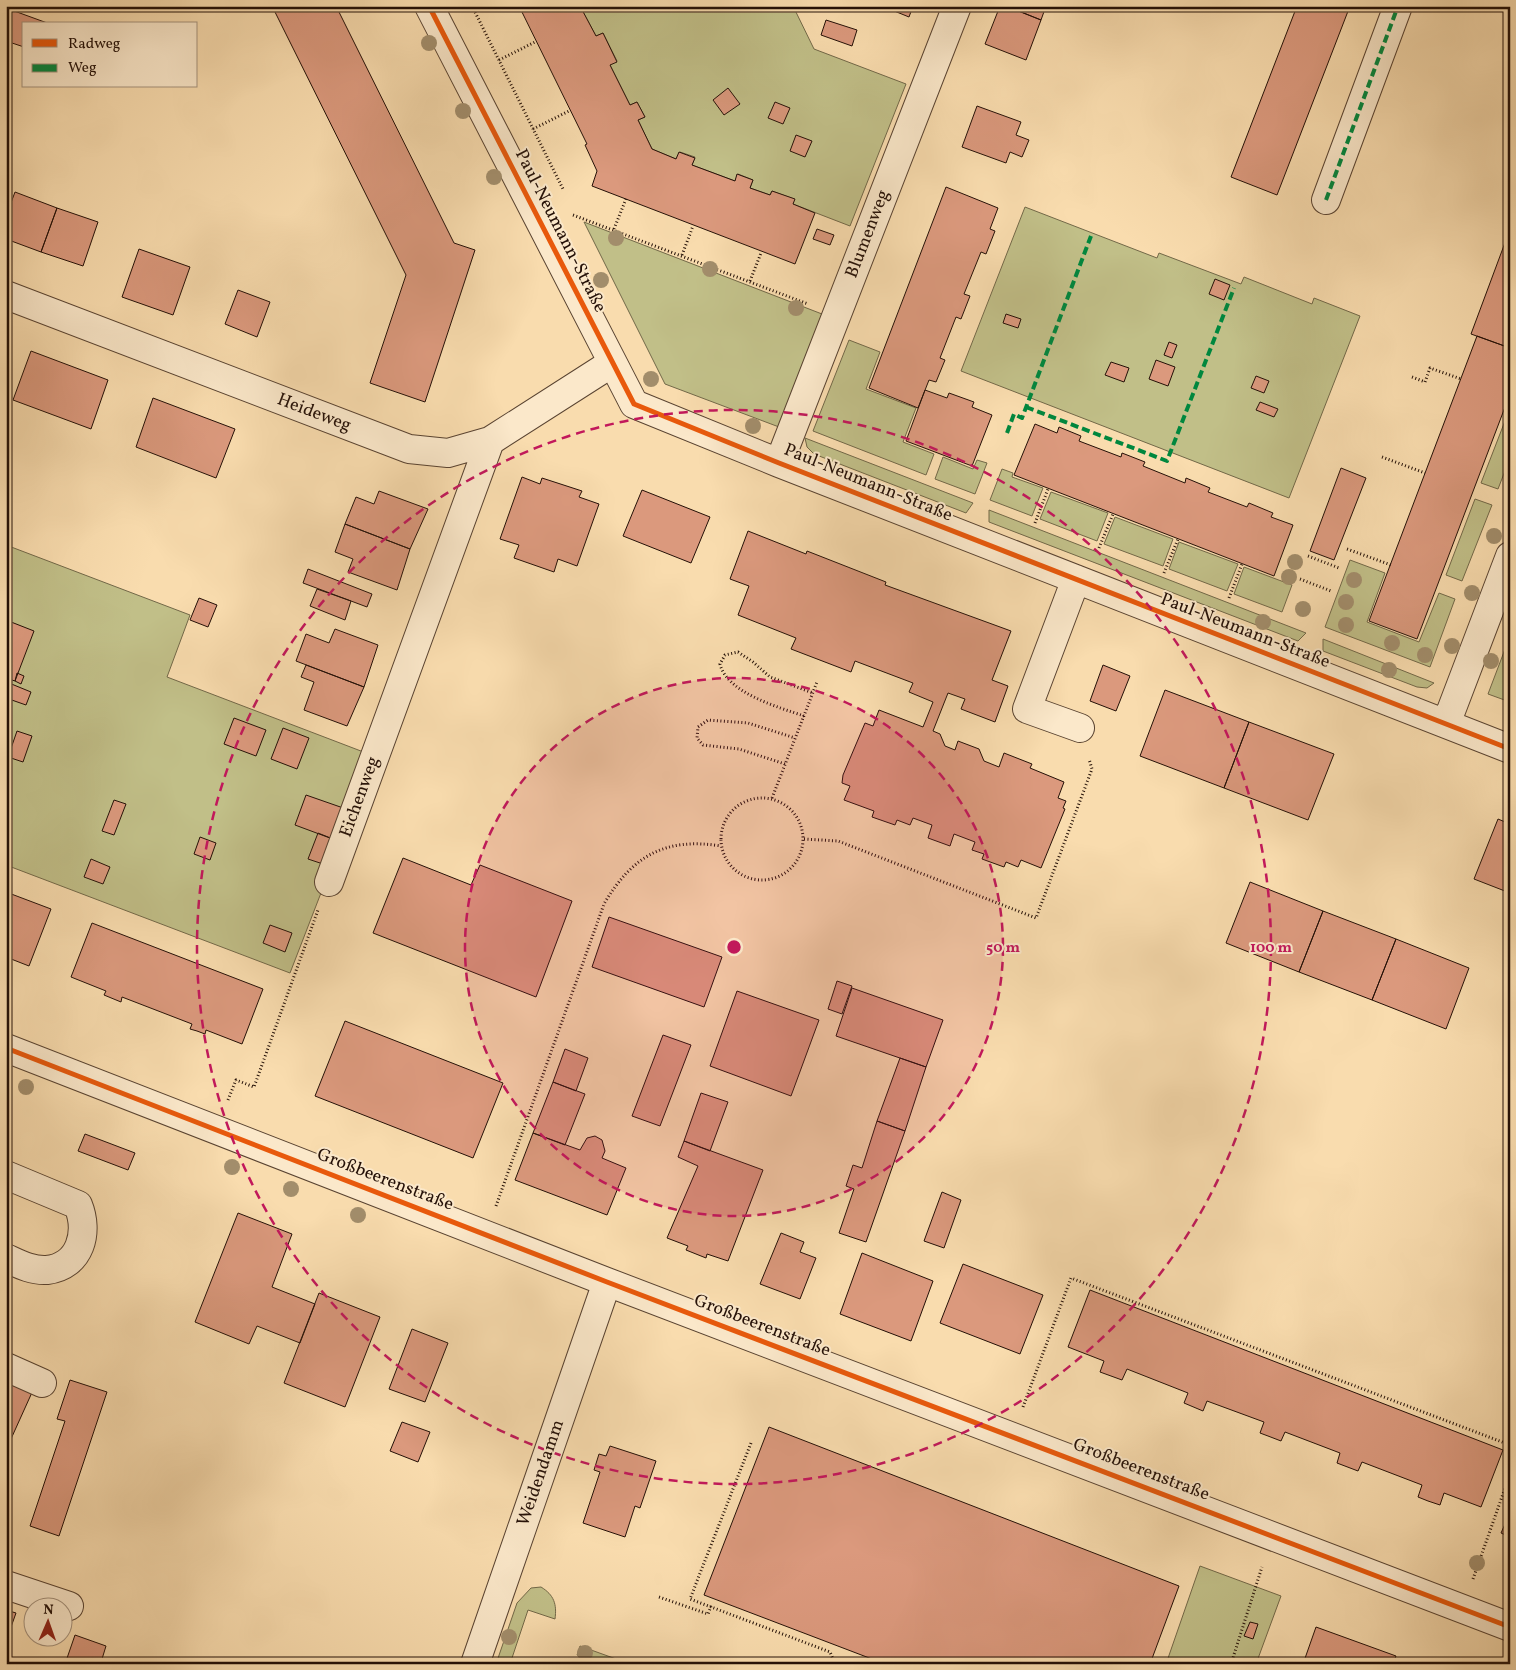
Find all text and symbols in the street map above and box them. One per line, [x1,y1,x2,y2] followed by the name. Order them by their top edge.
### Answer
[22,22,198,88] legend
[68,34,121,55] text: Radweg
[68,58,97,79] text: Weg
[508,145,612,317] street label: Paul-Neumann-Straße
[840,186,896,282] street label: Blumenweg
[273,387,355,439] street label: Heideweg
[780,438,956,528] street label: Paul-Neumann-Straße
[1157,587,1333,675] street label: Paul-Neumann-Straße
[334,753,386,841] street label: Eichenweg
[725,938,743,956] centre of rings
[986,938,1020,959] text: 50 m
[1250,938,1293,959] text: 100 m
[313,1142,457,1218] street label: Großbeerenstraße
[690,1288,834,1364] street label: Großbeerenstraße
[511,1416,571,1530] street label: Weidendamm
[1069,1432,1213,1508] street label: Großbeerenstraße
[22,1598,72,1648] north arrow
[43,1601,54,1620] text: N

